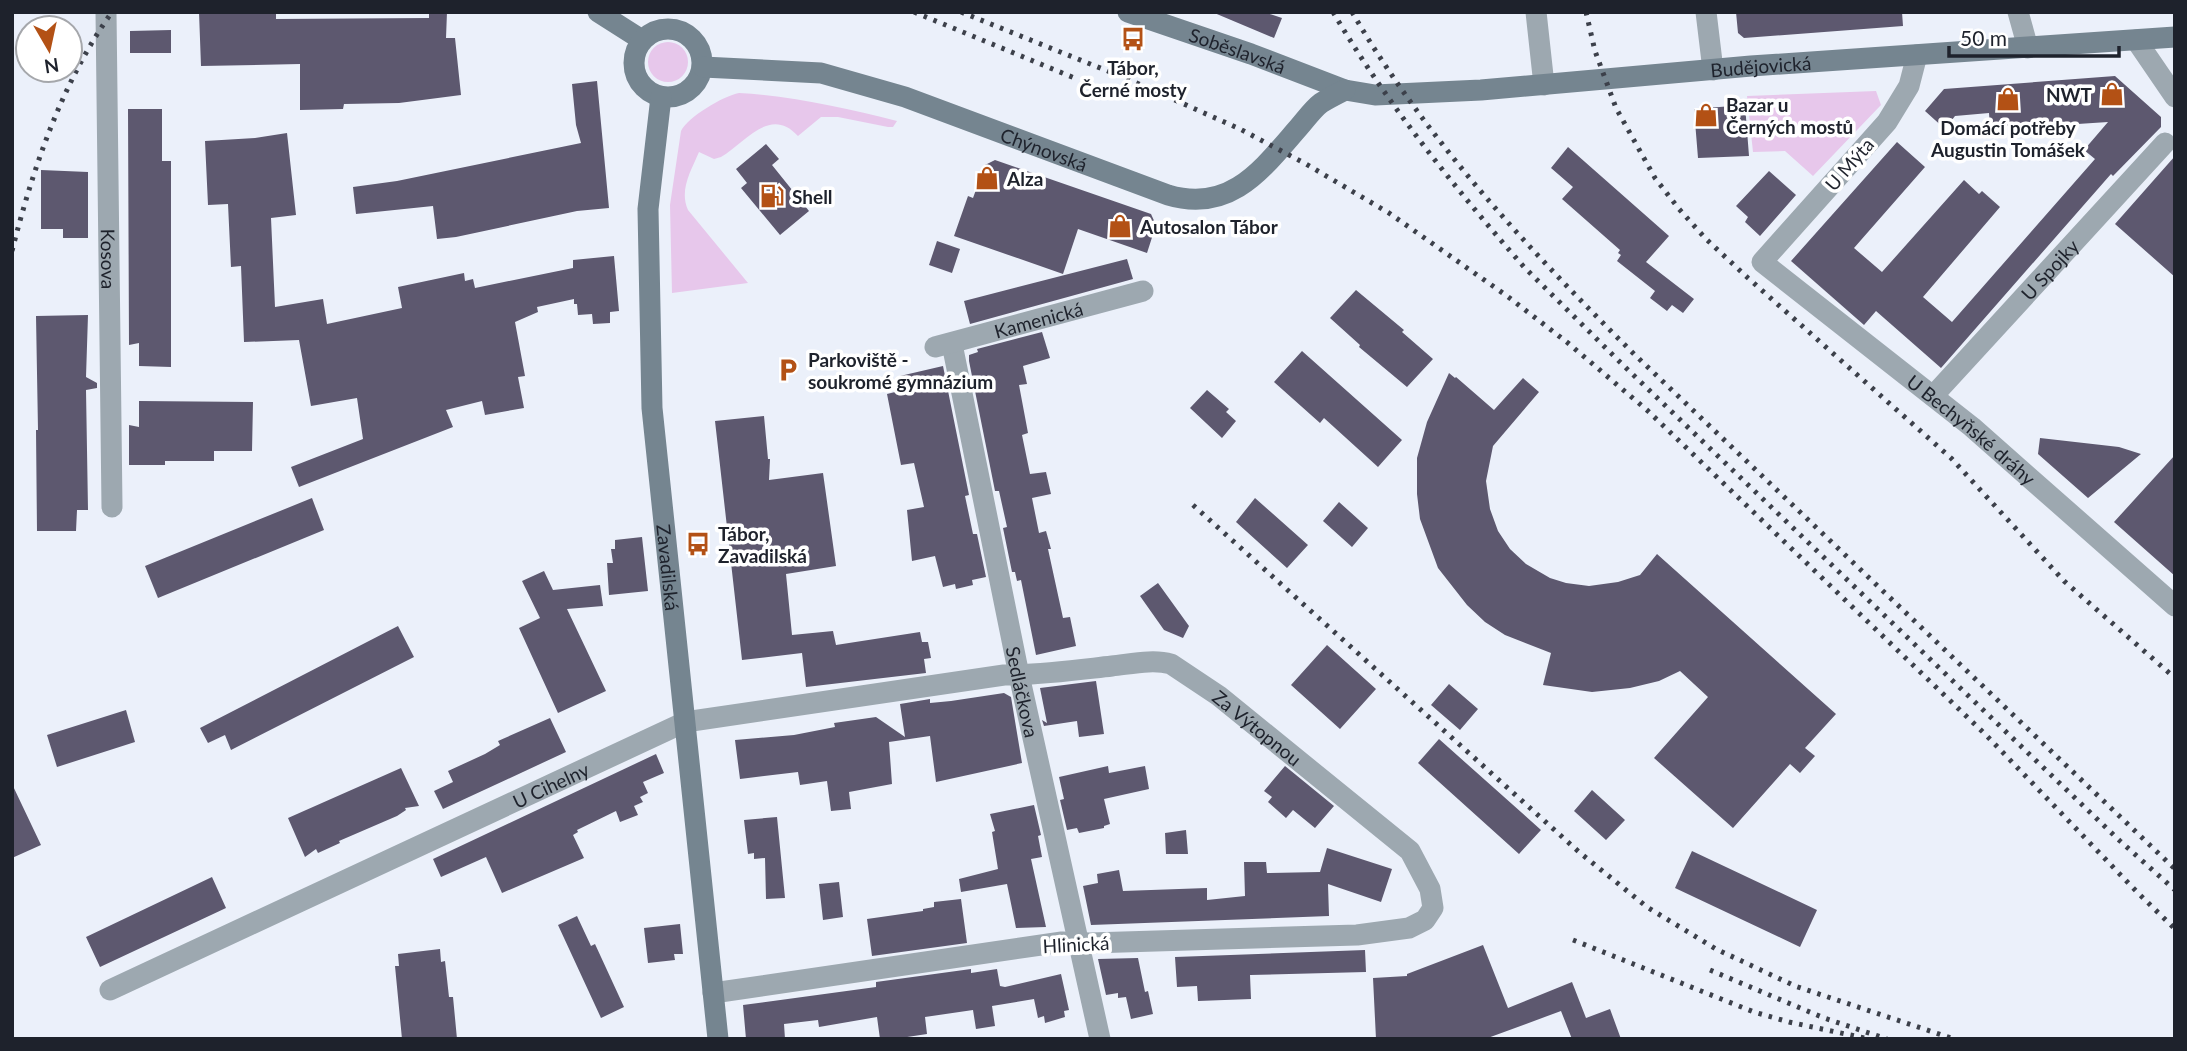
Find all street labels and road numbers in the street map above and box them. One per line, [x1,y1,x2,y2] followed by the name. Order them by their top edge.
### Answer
[1186,22,1289,78] street label: Soběslavská
[1709,50,1812,81] street label: Budějovická
[998,122,1091,176] street label: Chýnovská
[1820,133,1878,195] street label: U Mýta
[97,229,121,289] street label: Kosova
[2016,234,2083,304] street label: U Spojky
[991,296,1085,342] street label: Kamenická
[1903,369,2041,489] street label: U Bechyňské dráhy
[653,523,685,612] street label: Zavadilská
[1002,644,1044,740] street label: Sedláčkova
[1209,685,1307,770] street label: Za Výtopnou
[509,757,592,812] street label: U Cihelny
[1042,931,1110,957] street label: Hlinická

